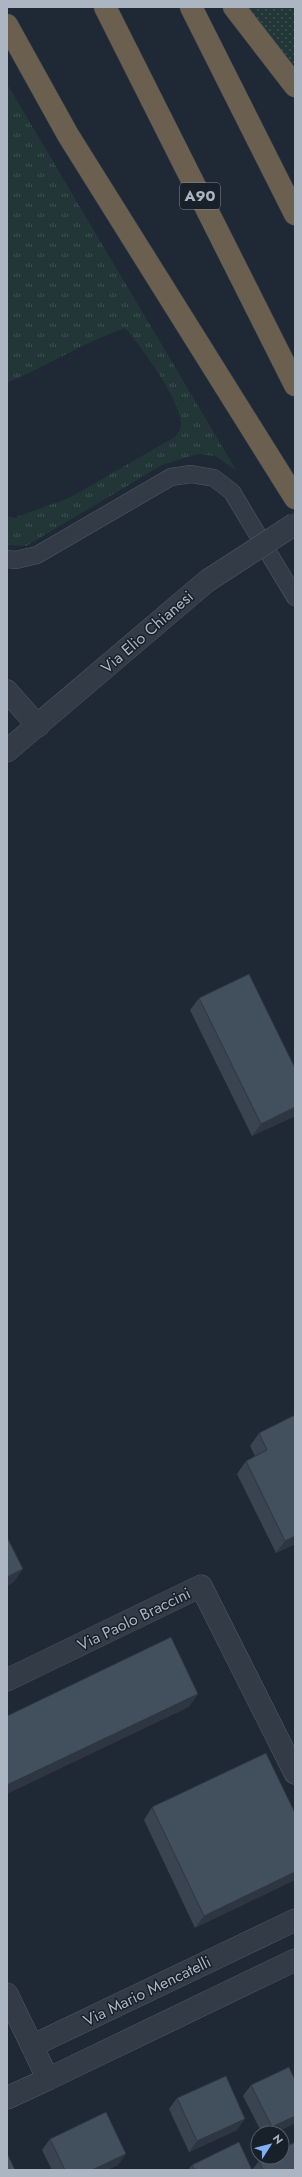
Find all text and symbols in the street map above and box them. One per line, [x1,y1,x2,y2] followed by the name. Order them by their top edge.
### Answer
[180,183,220,209] road number: A90
[96,585,198,679] street label: Via Elio Chianesi
[74,1582,194,1656] street label: Via Paolo Braccini
[79,1950,215,2032] street label: Via Mario Mencatelli
[250,2125,290,2165] north arrow
[269,2131,287,2147] text: N

